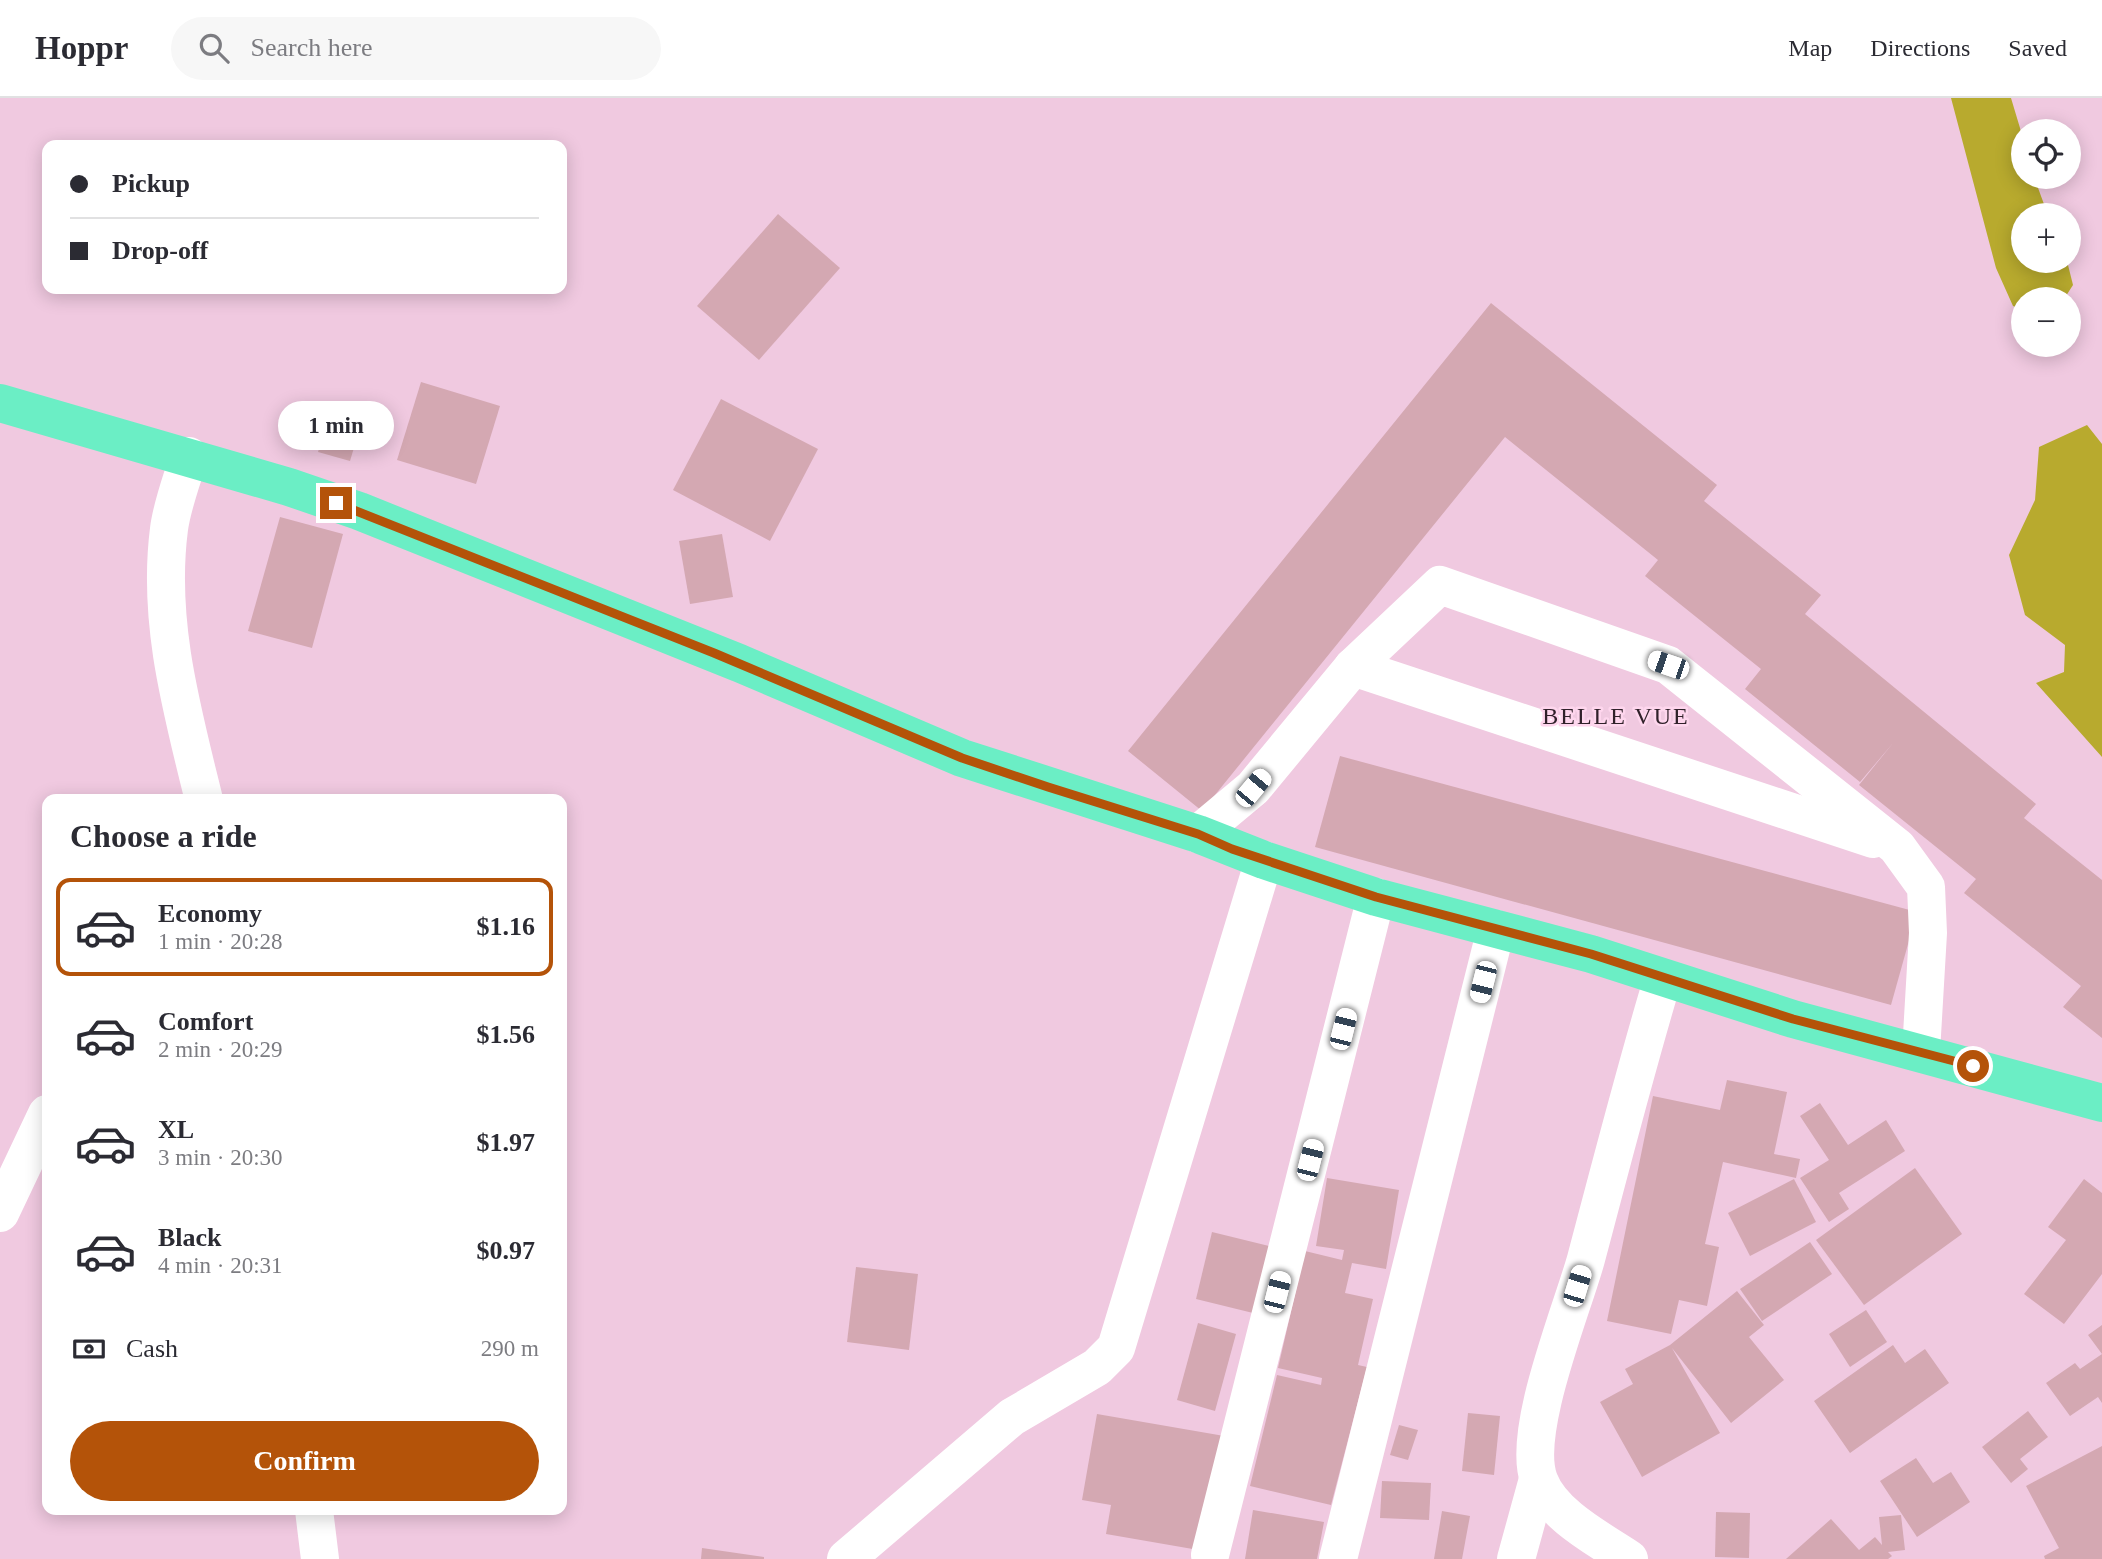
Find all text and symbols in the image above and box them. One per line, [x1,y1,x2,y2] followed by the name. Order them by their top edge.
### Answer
[171,17,661,80] search box
[195,29,233,67] icon: search
[35,30,129,66] text: Hoppr
[251,33,373,62] text: Search here
[1788,35,1832,61] text: Map
[1870,35,1970,61] text: Directions
[2008,35,2067,61] text: Saved
[2011,119,2081,357] map controls
[2011,119,2081,189] button: locate
[112,169,190,198] text: Pickup
[2011,203,2081,273] button: +
[112,236,208,265] text: Drop-off
[2011,287,2081,357] button: −
[278,402,394,450] callout: 1 min
[308,413,364,438] text: 1 min
[320,487,352,519] route end
[1645,648,1692,682] car
[1542,703,1690,729] district label: BELLE VUE
[1232,765,1275,811] car
[70,818,257,854] text: Choose a ride
[74,896,137,959] icon: car
[158,899,262,928] text: Economy
[477,912,535,941] text: $1.16
[158,929,283,954] text: 1 min · 20:28
[1468,959,1499,1005] car
[74,1004,137,1067] icon: car
[1328,1006,1359,1052] car
[158,1007,253,1036] text: Comfort
[477,1020,535,1049] text: $1.56
[158,1037,283,1062] text: 2 min · 20:29
[1957,1050,1989,1082] route start
[74,1112,137,1175] icon: car
[158,1115,194,1144] text: XL
[477,1128,535,1157] text: $1.97
[1295,1137,1326,1183] car
[158,1145,283,1170] text: 3 min · 20:30
[74,1220,137,1283] icon: car
[158,1223,222,1252] text: Black
[477,1236,535,1265] text: $0.97
[158,1253,283,1278] text: 4 min · 20:31
[1561,1263,1594,1309] car
[1262,1269,1293,1315] car
[70,1330,108,1368] icon: cash
[126,1334,178,1363] text: Cash
[481,1336,539,1361] text: 290 m
[70,1421,539,1501] button: Confirm

